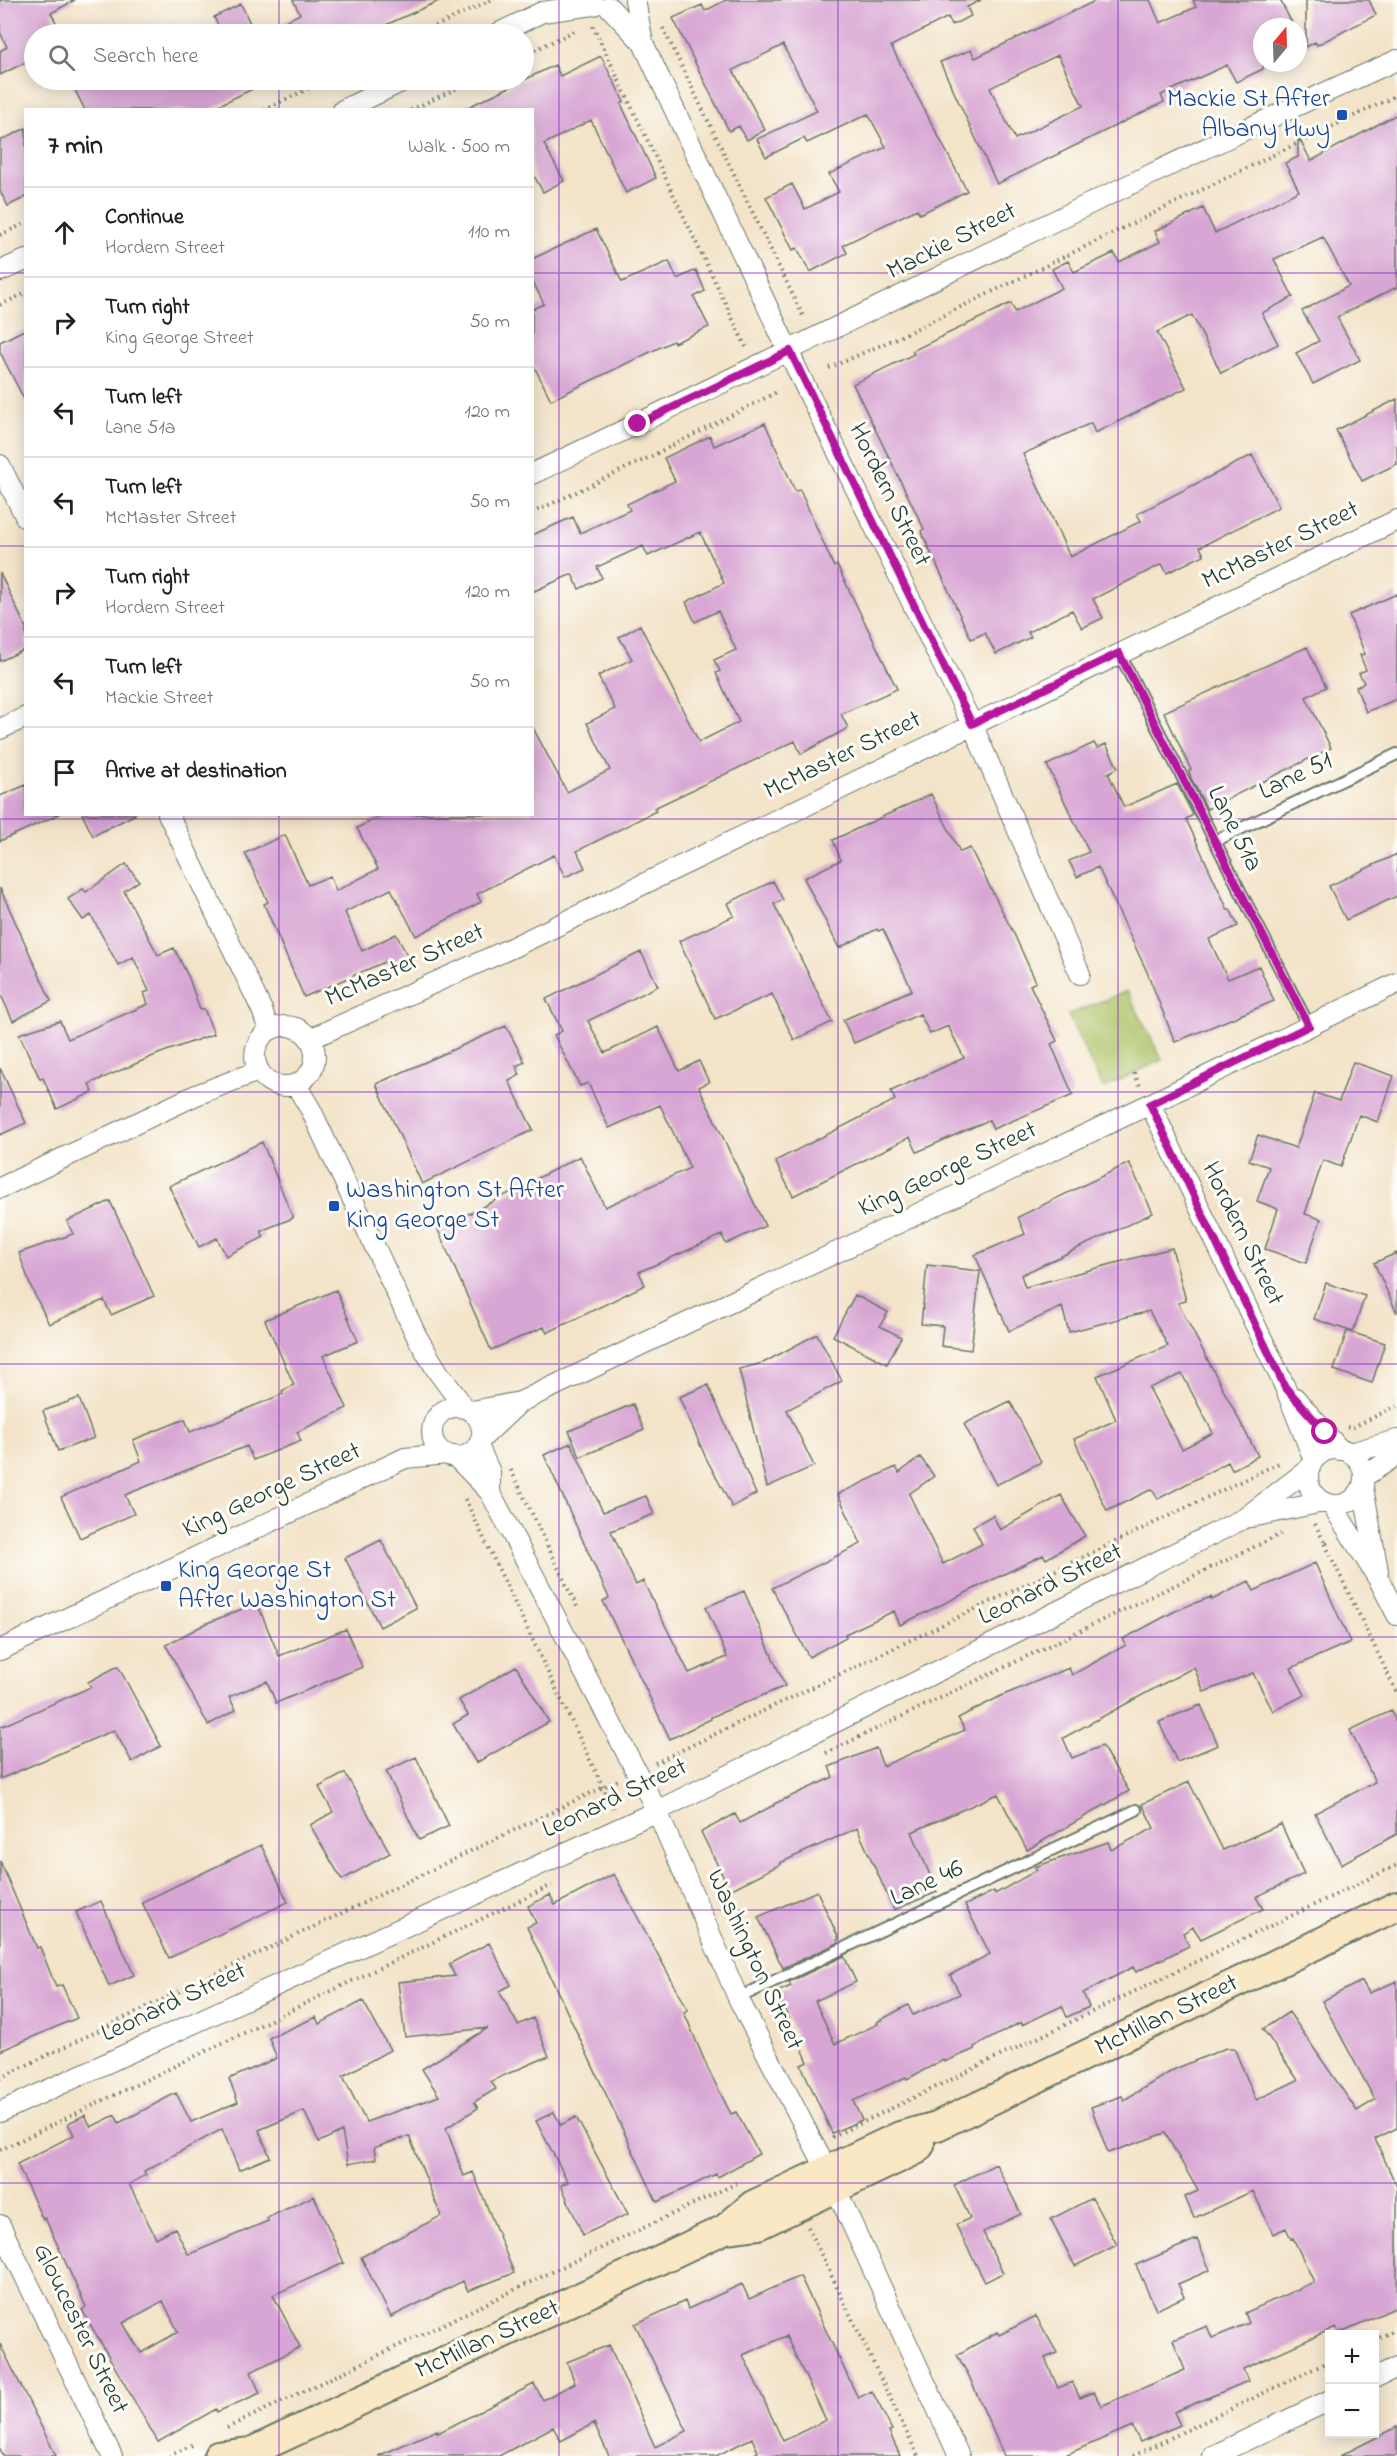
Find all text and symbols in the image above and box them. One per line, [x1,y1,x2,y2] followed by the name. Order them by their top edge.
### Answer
[1253,18,1307,72] north arrow
[24,24,534,90] search box
[45,41,78,74] icon: search
[93,41,198,73] text: Search here
[1167,81,1331,149] place label: Mackie St After Albany Hwy
[1335,108,1349,122] marker: Mackie St After Albany Hwy
[48,128,103,166] text: 7 min
[408,133,510,162] text: Walk · 500 m
[881,193,1024,291] street label: Mackie Street
[105,202,184,234] text: Continue
[48,216,81,249] icon: ahead
[468,218,510,247] text: 110 m
[105,234,225,263] text: Hordern Street
[105,292,190,324] text: Turn right
[48,306,81,339] icon: right
[469,308,510,337] text: 50 m
[105,324,254,353] text: King George Street
[105,382,182,414] text: Turn left
[48,396,81,429] icon: left
[465,398,510,427] text: 120 m
[624,410,650,436] route end
[105,414,176,443] text: Lane 51a
[838,417,940,574] street label: Hordern Street
[105,472,182,504] text: Turn left
[48,486,81,519] icon: left
[469,488,510,517] text: 50 m
[1196,491,1366,601] street label: McMaster Street
[105,504,236,533] text: McMaster Street
[105,562,190,594] text: Turn right
[48,576,81,609] icon: right
[465,578,510,607] text: 120 m
[105,594,225,623] text: Hordern Street
[105,652,182,684] text: Turn left
[48,666,81,699] icon: left
[469,668,510,697] text: 50 m
[105,684,214,713] text: Mackie Street
[758,701,928,811] street label: McMaster Street
[1253,743,1339,811] street label: Lane 51
[48,756,81,789] icon: arrive
[105,756,287,788] text: Arrive at destination
[1196,779,1272,879] street label: Lane 51a
[319,914,491,1018] street label: McMaster Street
[852,1112,1044,1228] street label: King George Street
[1191,1156,1293,1313] street label: Hordern Street
[346,1172,565,1240] place label: Washington St After King George St
[327,1199,341,1213] marker: Washington St After King George St
[1311,1418,1337,1444] route start
[176,1433,368,1549] street label: King George Street
[972,1534,1130,1636] street label: Leonard Street
[178,1552,396,1620] place label: King George St After Washington St
[159,1579,173,1593] marker: King George St After Washington St
[536,1749,694,1849] street label: Leonard Street
[884,1851,970,1917] street label: Lane 46
[695,1863,813,2057] street label: Washington Street
[95,1953,253,2053] street label: Leonard Street
[1089,1965,1245,2067] street label: McMillan Street
[22,2237,138,2421] street label: Gloucester Street
[410,2290,567,2390] street label: McMillan Street
[1325,2330,1379,2438] map controls
[1325,2330,1379,2384] button: +
[1325,2384,1379,2438] button: −

